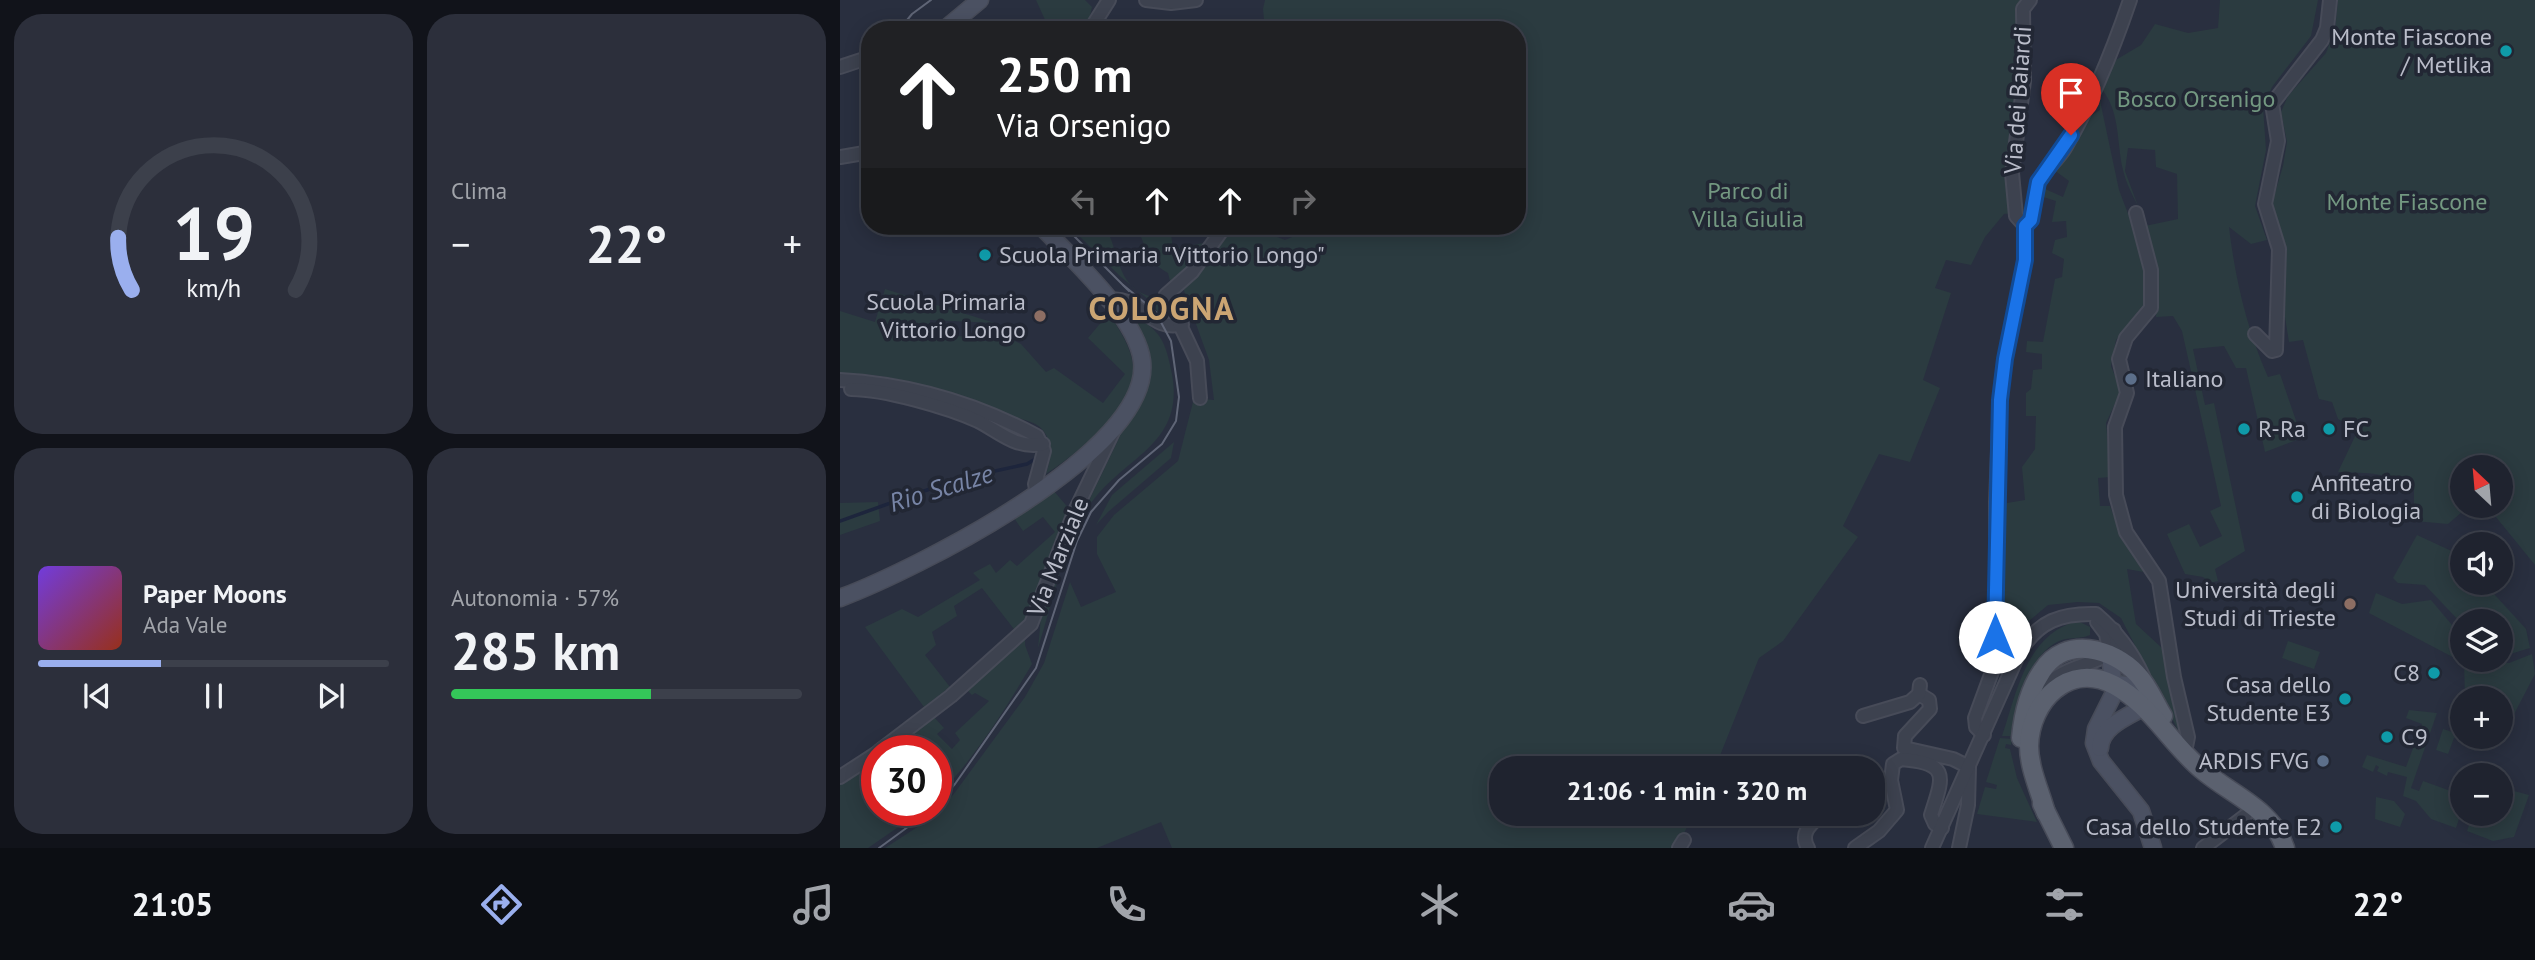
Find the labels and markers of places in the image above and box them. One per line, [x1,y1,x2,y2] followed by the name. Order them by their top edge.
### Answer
[2331,21,2492,80] place label: Monte Fiascone / Metlika
[2498,43,2514,59] marker: Monte Fiascone / Metlika
[2041,63,2101,135] pin
[999,239,1325,270] place label: Scuola Primaria "Vittorio Longo"
[977,247,993,263] marker: Scuola Primaria "Vittorio Longo"
[866,286,1026,345] place label: Scuola Primaria Vittorio Longo
[1032,308,1048,324] marker: Scuola Primaria Vittorio Longo
[2145,363,2223,394] place label: Italiano
[2123,371,2139,387] marker: Italiano
[2258,413,2306,444] place label: R-Ra
[2343,413,2369,444] place label: FC
[2236,421,2252,437] marker: R-Ra
[2321,421,2337,437] marker: FC
[2311,467,2421,526] place label: Anfiteatro di Biologia
[2289,489,2305,505] marker: Anfiteatro di Biologia
[2175,574,2336,633] place label: Università degli Studi di Trieste
[2342,596,2358,612] marker: Università degli Studi di Trieste
[2393,657,2420,688] place label: C8
[2426,665,2442,681] marker: C8
[2207,669,2331,728] place label: Casa dello Studente E3
[2337,691,2353,707] marker: Casa dello Studente E3
[2401,721,2428,752] place label: C9
[2379,729,2395,745] marker: C9
[2199,745,2309,776] place label: ARDIS FVG
[2315,753,2331,769] marker: ARDIS FVG
[2086,811,2322,842] place label: Casa dello Studente E2
[2328,819,2344,835] marker: Casa dello Studente E2

